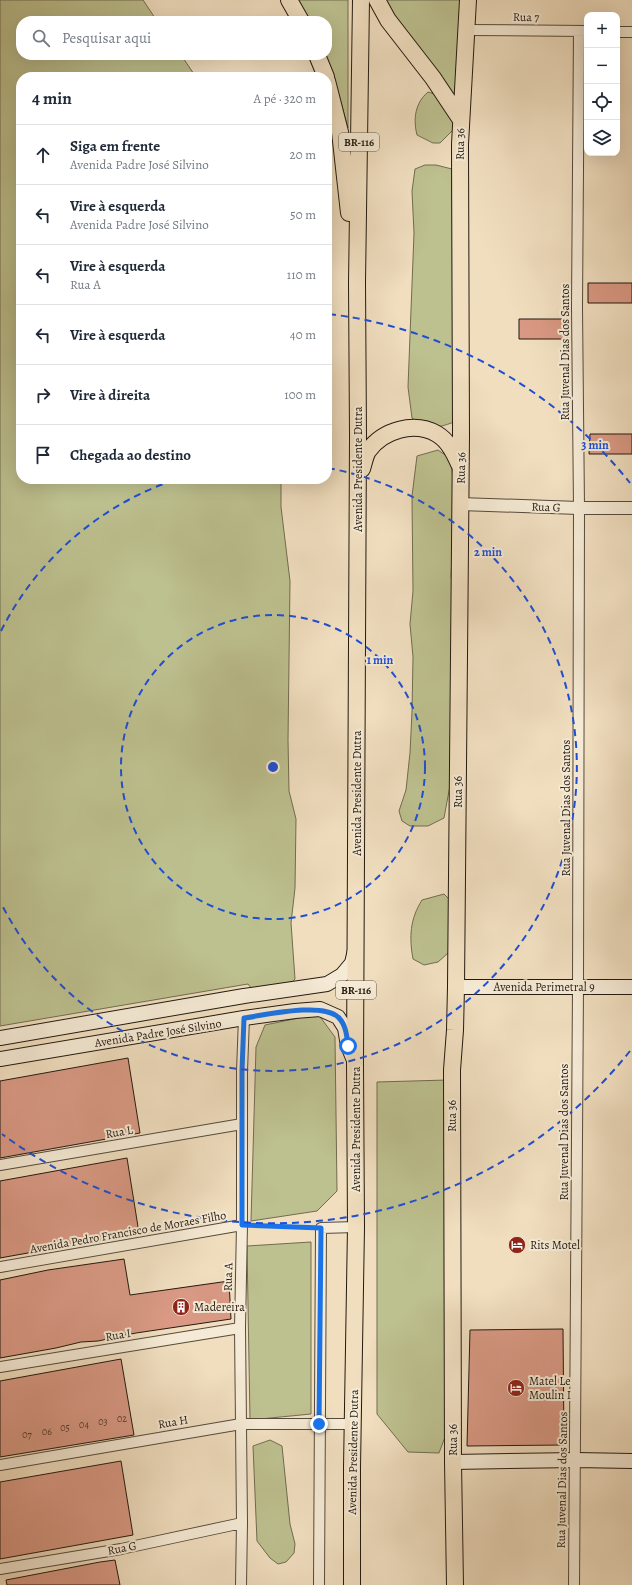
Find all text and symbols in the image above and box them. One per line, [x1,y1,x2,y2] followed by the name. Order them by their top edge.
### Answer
[513,9,540,25] street label: Rua 7
[584,12,620,156] map controls
[584,12,620,48] button: +
[16,16,332,60] search box
[30,27,52,49] icon: search
[62,28,151,48] text: Pesquisar aqui
[584,48,620,84] button: −
[584,84,620,120] button: locate
[32,87,72,110] text: 4 min
[254,90,316,107] text: A pé · 320 m
[584,120,620,156] button: layers
[452,127,468,160] street label: Rua 36
[339,133,379,151] road number: BR-116
[70,136,160,156] text: Siga em frente
[32,144,54,166] icon: ahead
[290,146,316,163] text: 20 m
[70,156,209,173] text: Avenida Padre José Silvino
[70,196,166,216] text: Vire à esquerda
[32,204,54,226] icon: left
[290,206,316,223] text: 50 m
[70,216,209,233] text: Avenida Padre José Silvino
[70,256,166,276] text: Vire à esquerda
[32,264,54,286] icon: left
[287,266,316,283] text: 110 m
[70,276,101,293] text: Rua A
[557,283,573,420] street label: Rua Juvenal Dias dos Santos
[32,324,54,346] icon: left
[70,325,166,345] text: Vire à esquerda
[290,326,316,343] text: 40 m
[32,384,54,406] icon: right
[70,385,150,405] text: Vire à direita
[284,386,316,403] text: 100 m
[350,406,366,533] street label: Avenida Presidente Dutra
[581,437,609,453] text: 3 min
[32,444,54,466] icon: arrive
[70,445,191,465] text: Chegada ao destino
[453,451,469,484] street label: Rua 36
[531,498,561,516] street label: Rua G
[474,544,502,560] text: 2 min
[367,652,394,668] text: 1 min
[349,730,365,857] street label: Avenida Presidente Dutra
[558,739,574,876] street label: Rua Juvenal Dias dos Santos
[266,760,280,774] centre of rings
[450,776,466,808] street label: Rua 36
[492,979,595,995] street label: Avenida Perimetral 9
[336,981,376,999] road number: BR-116
[92,1015,223,1051] street label: Avenida Padre José Silvino
[339,1037,357,1055] route start
[556,1063,572,1200] street label: Rua Juvenal Dias dos Santos
[348,1066,364,1193] street label: Avenida Presidente Dutra
[444,1100,460,1132] street label: Rua 36
[104,1122,135,1142] street label: Rua L
[28,1207,227,1257] street label: Avenida Pedro Francisco de Moraes Filho
[507,1235,527,1255] hotel icon: Rits Motel
[530,1237,580,1253] place label: Rits Motel
[220,1262,236,1291] street label: Rua A
[171,1297,191,1317] building icon: Madereira
[194,1299,245,1315] place label: Madereira
[104,1325,132,1345] street label: Rua I
[529,1373,571,1403] place label: Matel Le Moulin I
[506,1378,526,1398] hotel icon: Matel Le Moulin I
[344,1389,362,1516] street label: Avenida Presidente Dutra
[157,1411,189,1433] street label: Rua H
[553,1411,571,1549] street label: Rua Juvenal Dias dos Santos
[117,1412,127,1425] house number: 02
[98,1415,108,1428] house number: 03
[310,1415,328,1433] route end
[79,1418,89,1431] house number: 04
[60,1421,70,1434] house number: 05
[445,1424,461,1456] street label: Rua 36
[42,1425,52,1438] house number: 06
[22,1428,33,1441] house number: 07
[106,1537,138,1559] street label: Rua G

